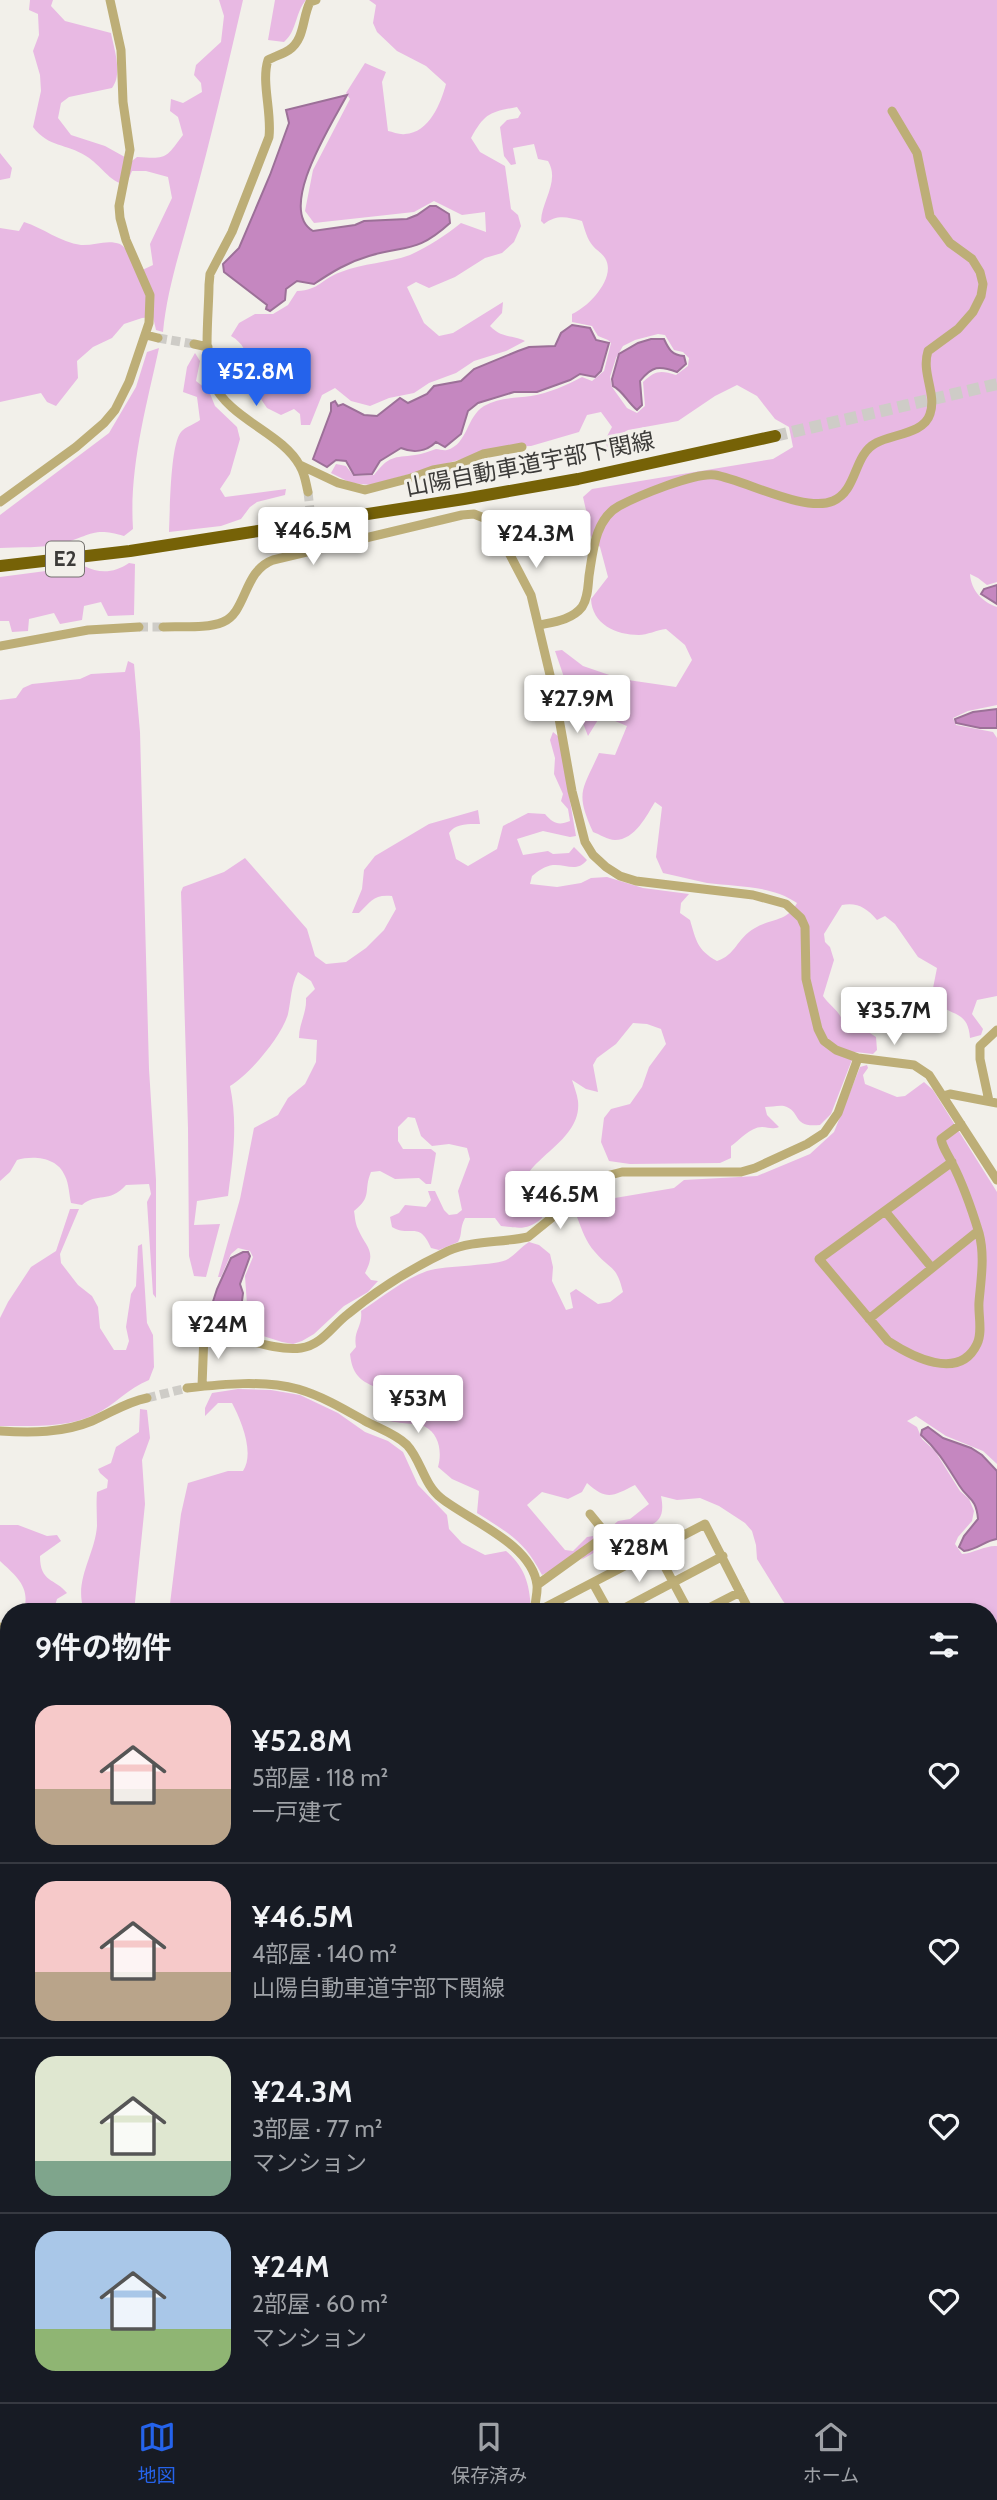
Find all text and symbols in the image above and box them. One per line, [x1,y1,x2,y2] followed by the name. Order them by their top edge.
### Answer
[199,348,313,408] pin: ¥52.8M
[218,357,294,385] text: ¥52.8M
[403,426,657,502] street label: 山陽自動車道宇部下関線
[256,508,370,567] pin: ¥46.5M
[479,510,593,570] pin: ¥24.3M
[274,516,352,544] text: ¥46.5M
[497,519,575,547] text: ¥24.3M
[46,542,84,576] road number: E2
[520,676,634,735] pin: ¥27.9M
[540,684,614,712] text: ¥27.9M
[837,988,951,1047] pin: ¥35.7M
[857,996,931,1024] text: ¥35.7M
[503,1172,617,1231] pin: ¥46.5M
[521,1180,599,1208] text: ¥46.5M
[177,1302,259,1361] pin: ¥24M
[188,1310,248,1338] text: ¥24M
[377,1376,459,1435] pin: ¥53M
[389,1384,447,1412] text: ¥53M
[598,1524,680,1584] pin: ¥28M
[609,1533,669,1561] text: ¥28M
[925,1626,963,1664] icon: filters
[35,1629,172,1666] text: 9件の物件
[252,1722,352,1759] text: ¥52.8M
[91,1733,175,1817] icon: home
[925,1756,963,1794] icon: heart
[252,1764,388,1792] text: 5部屋 · 118 m²
[252,1798,344,1826] text: 一戸建て
[252,1898,353,1935] text: ¥46.5M
[91,1909,175,1993] icon: home
[925,1932,963,1970] icon: heart
[252,1940,397,1968] text: 4部屋 · 140 m²
[252,1974,505,2002] text: 山陽自動車道宇部下関線
[252,2073,352,2110] text: ¥24.3M
[91,2084,175,2168] icon: home
[925,2107,963,2145] icon: heart
[252,2115,382,2143] text: 3部屋 · 77 m²
[252,2149,367,2177] text: マンション
[252,2248,330,2285] text: ¥24M
[91,2259,175,2343] icon: home
[925,2282,963,2320] icon: heart
[252,2290,388,2318] text: 2部屋 · 60 m²
[252,2324,367,2352] text: マンション
[138,2418,176,2487] tab: 地図
[451,2418,527,2487] tab: 保存済み
[803,2418,859,2487] tab: ホーム

